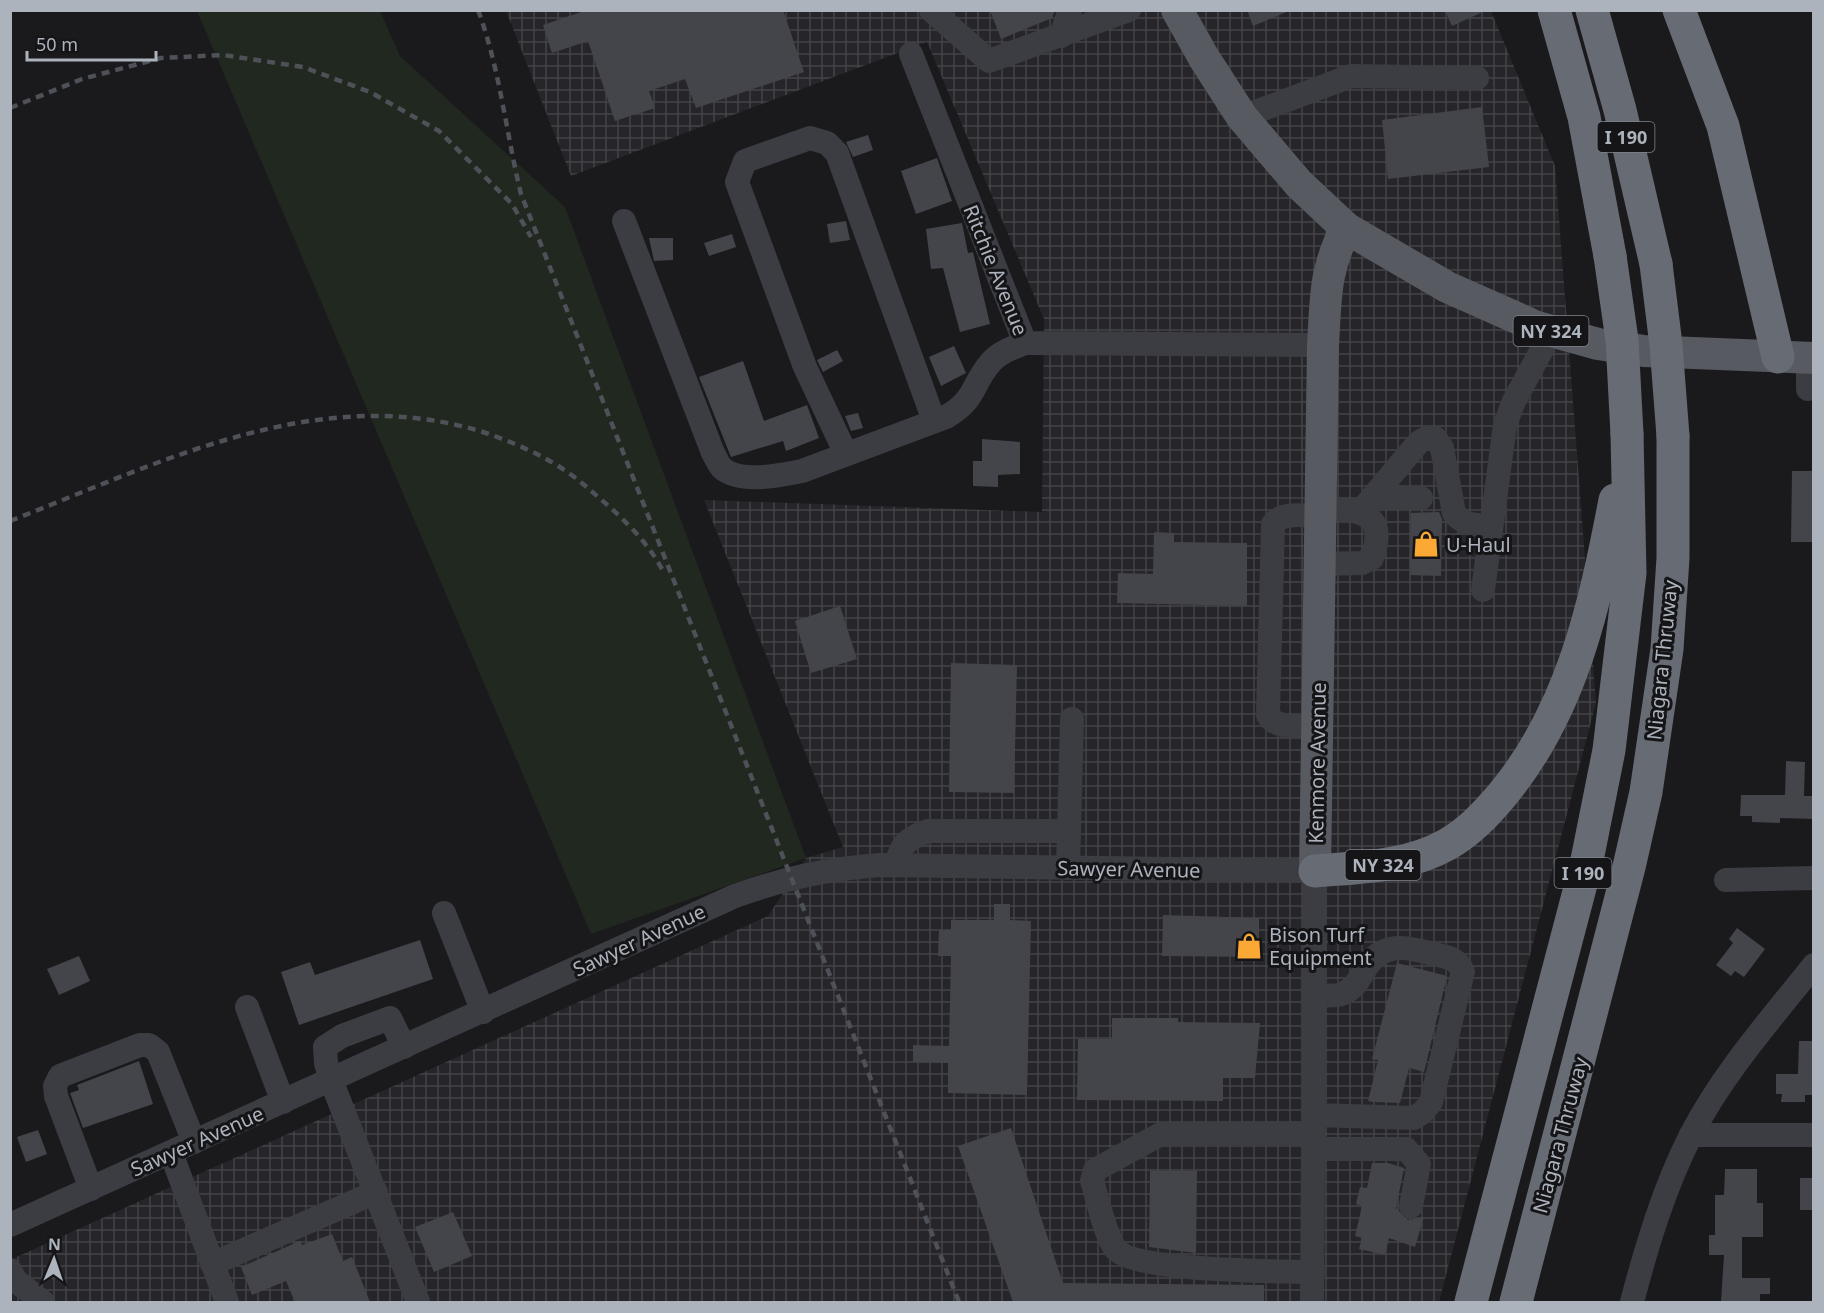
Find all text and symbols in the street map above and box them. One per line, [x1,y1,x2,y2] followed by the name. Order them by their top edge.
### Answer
[27,24,156,62] scale bar
[36,32,78,56] text: 50 m
[1598,122,1654,152] road number: I 190
[958,201,1034,339] street label: Ritchie Avenue
[1514,316,1588,346] road number: NY 324
[1411,529,1441,559] shop icon: U-Haul
[1446,531,1511,558] place label: U-Haul
[1640,578,1684,741] street label: Niagara Thruway
[1302,682,1332,844] street label: Kenmore Avenue
[1346,850,1420,880] road number: NY 324
[1057,854,1201,884] street label: Sawyer Avenue
[1554,858,1612,888] road number: I 190
[568,898,710,982] street label: Sawyer Avenue
[1269,921,1372,971] place label: Bison Turf Equipment
[1234,931,1264,961] shop icon: Bison Turf Equipment
[1526,1053,1594,1216] street label: Niagara Thruway
[126,1100,268,1182] street label: Sawyer Avenue
[24,1229,84,1289] north arrow
[48,1233,61,1255] text: N

